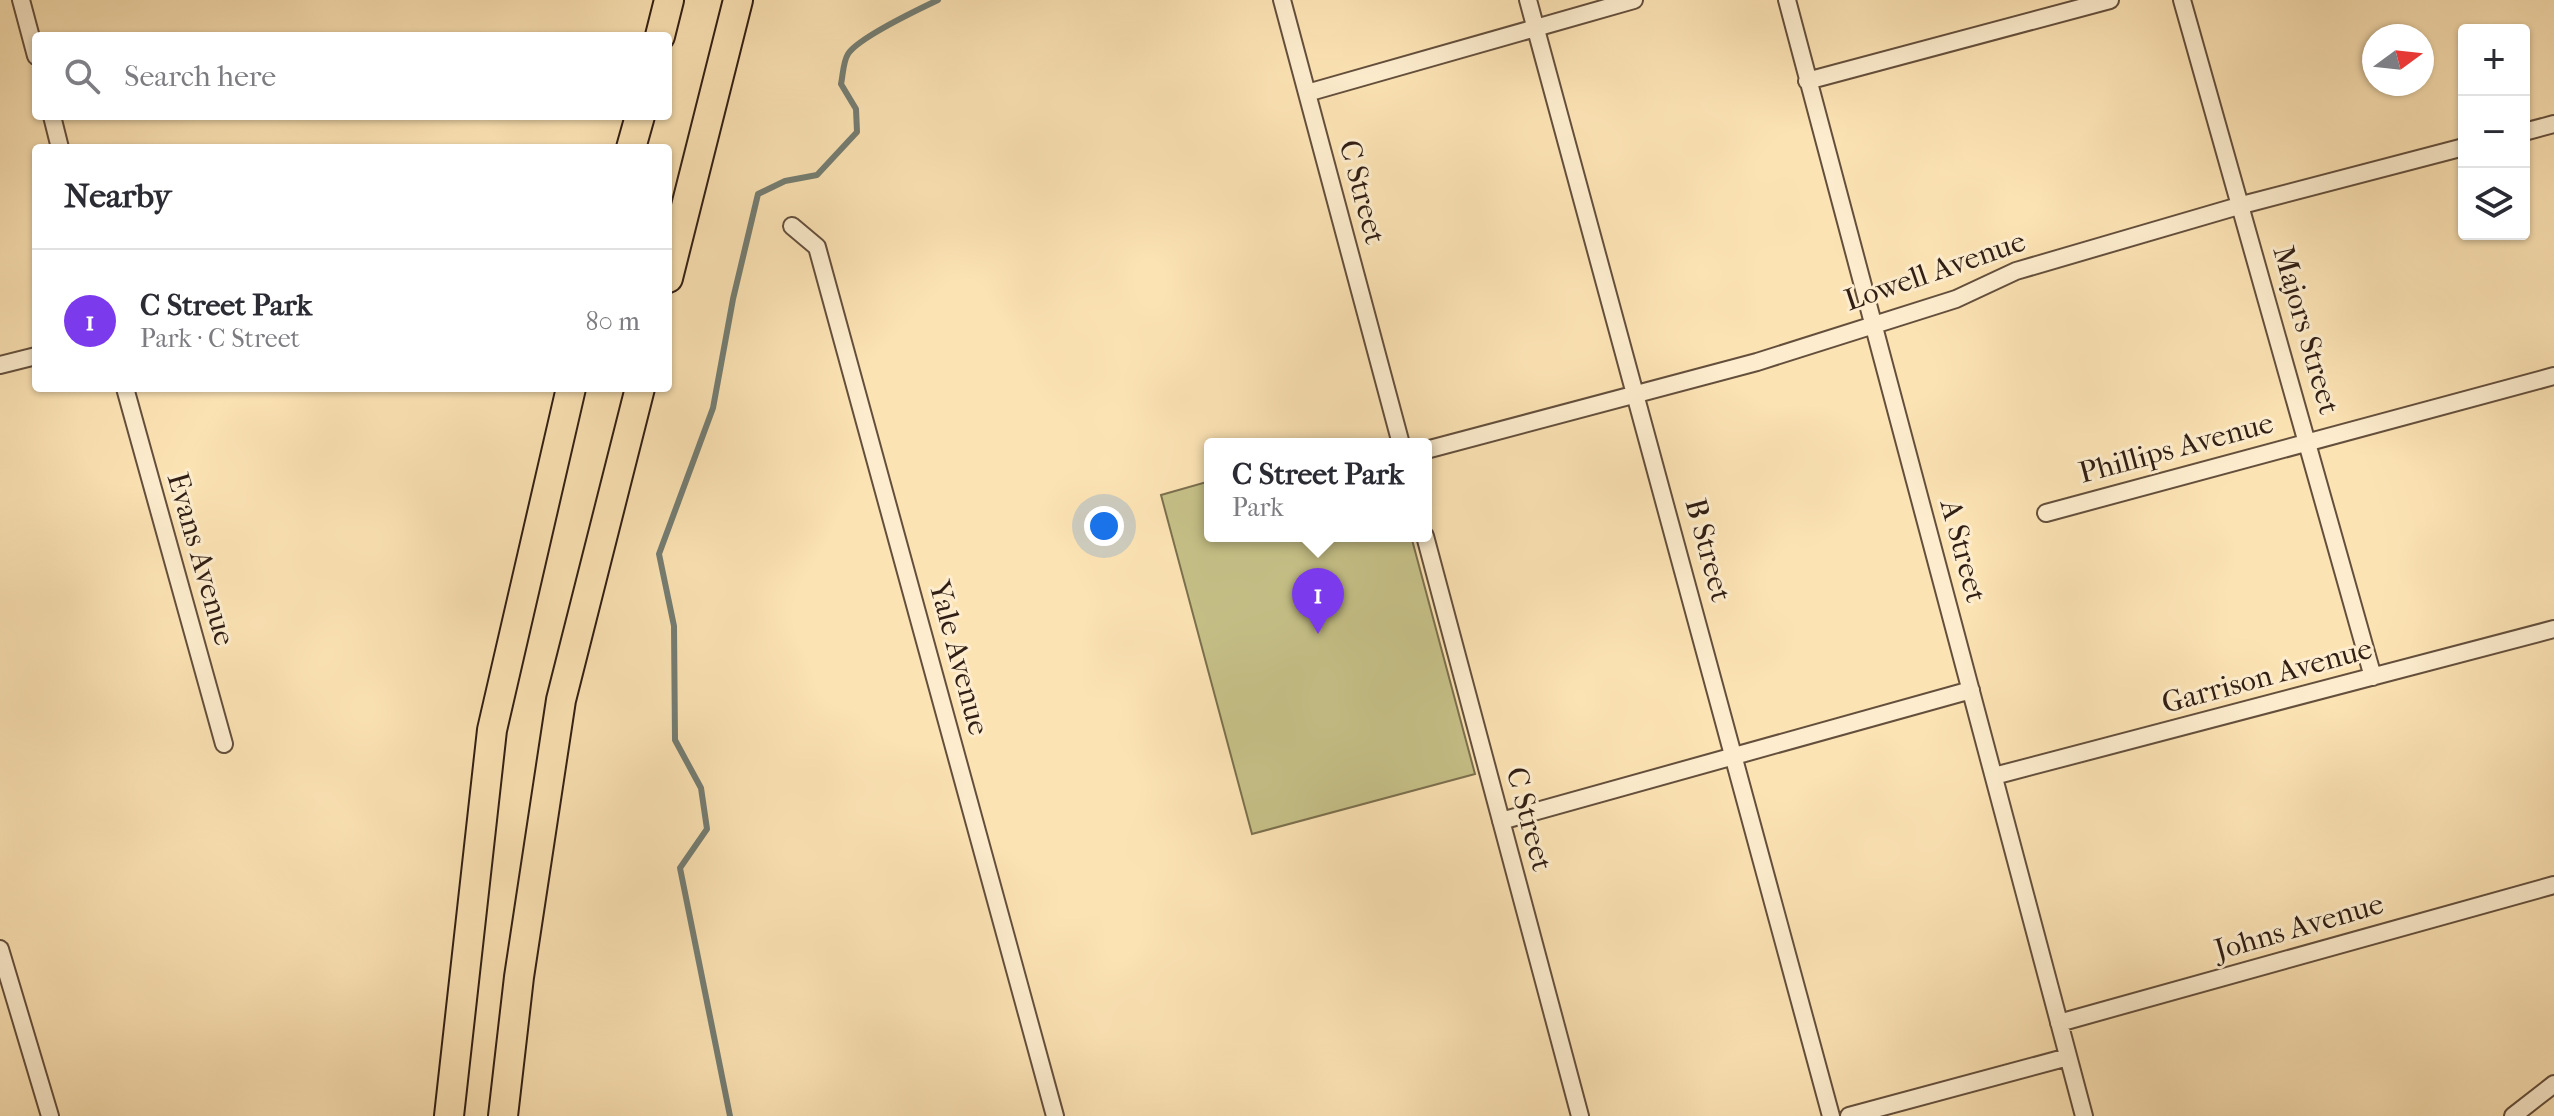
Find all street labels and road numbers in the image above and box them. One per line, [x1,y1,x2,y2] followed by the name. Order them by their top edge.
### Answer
[1331,136,1393,248] street label: C Street
[1840,224,2030,318] street label: Lowell Avenue
[2265,242,2347,418] street label: Majors Street
[2075,405,2277,491] street label: Phillips Avenue
[160,469,242,650] street label: Evans Avenue
[1677,495,1739,606] street label: B Street
[1932,495,1994,607] street label: A Street
[921,576,996,739] street label: Yale Avenue
[2158,631,2376,721] street label: Garrison Avenue
[1498,763,1560,875] street label: C Street
[2209,886,2388,968] street label: Johns Avenue

